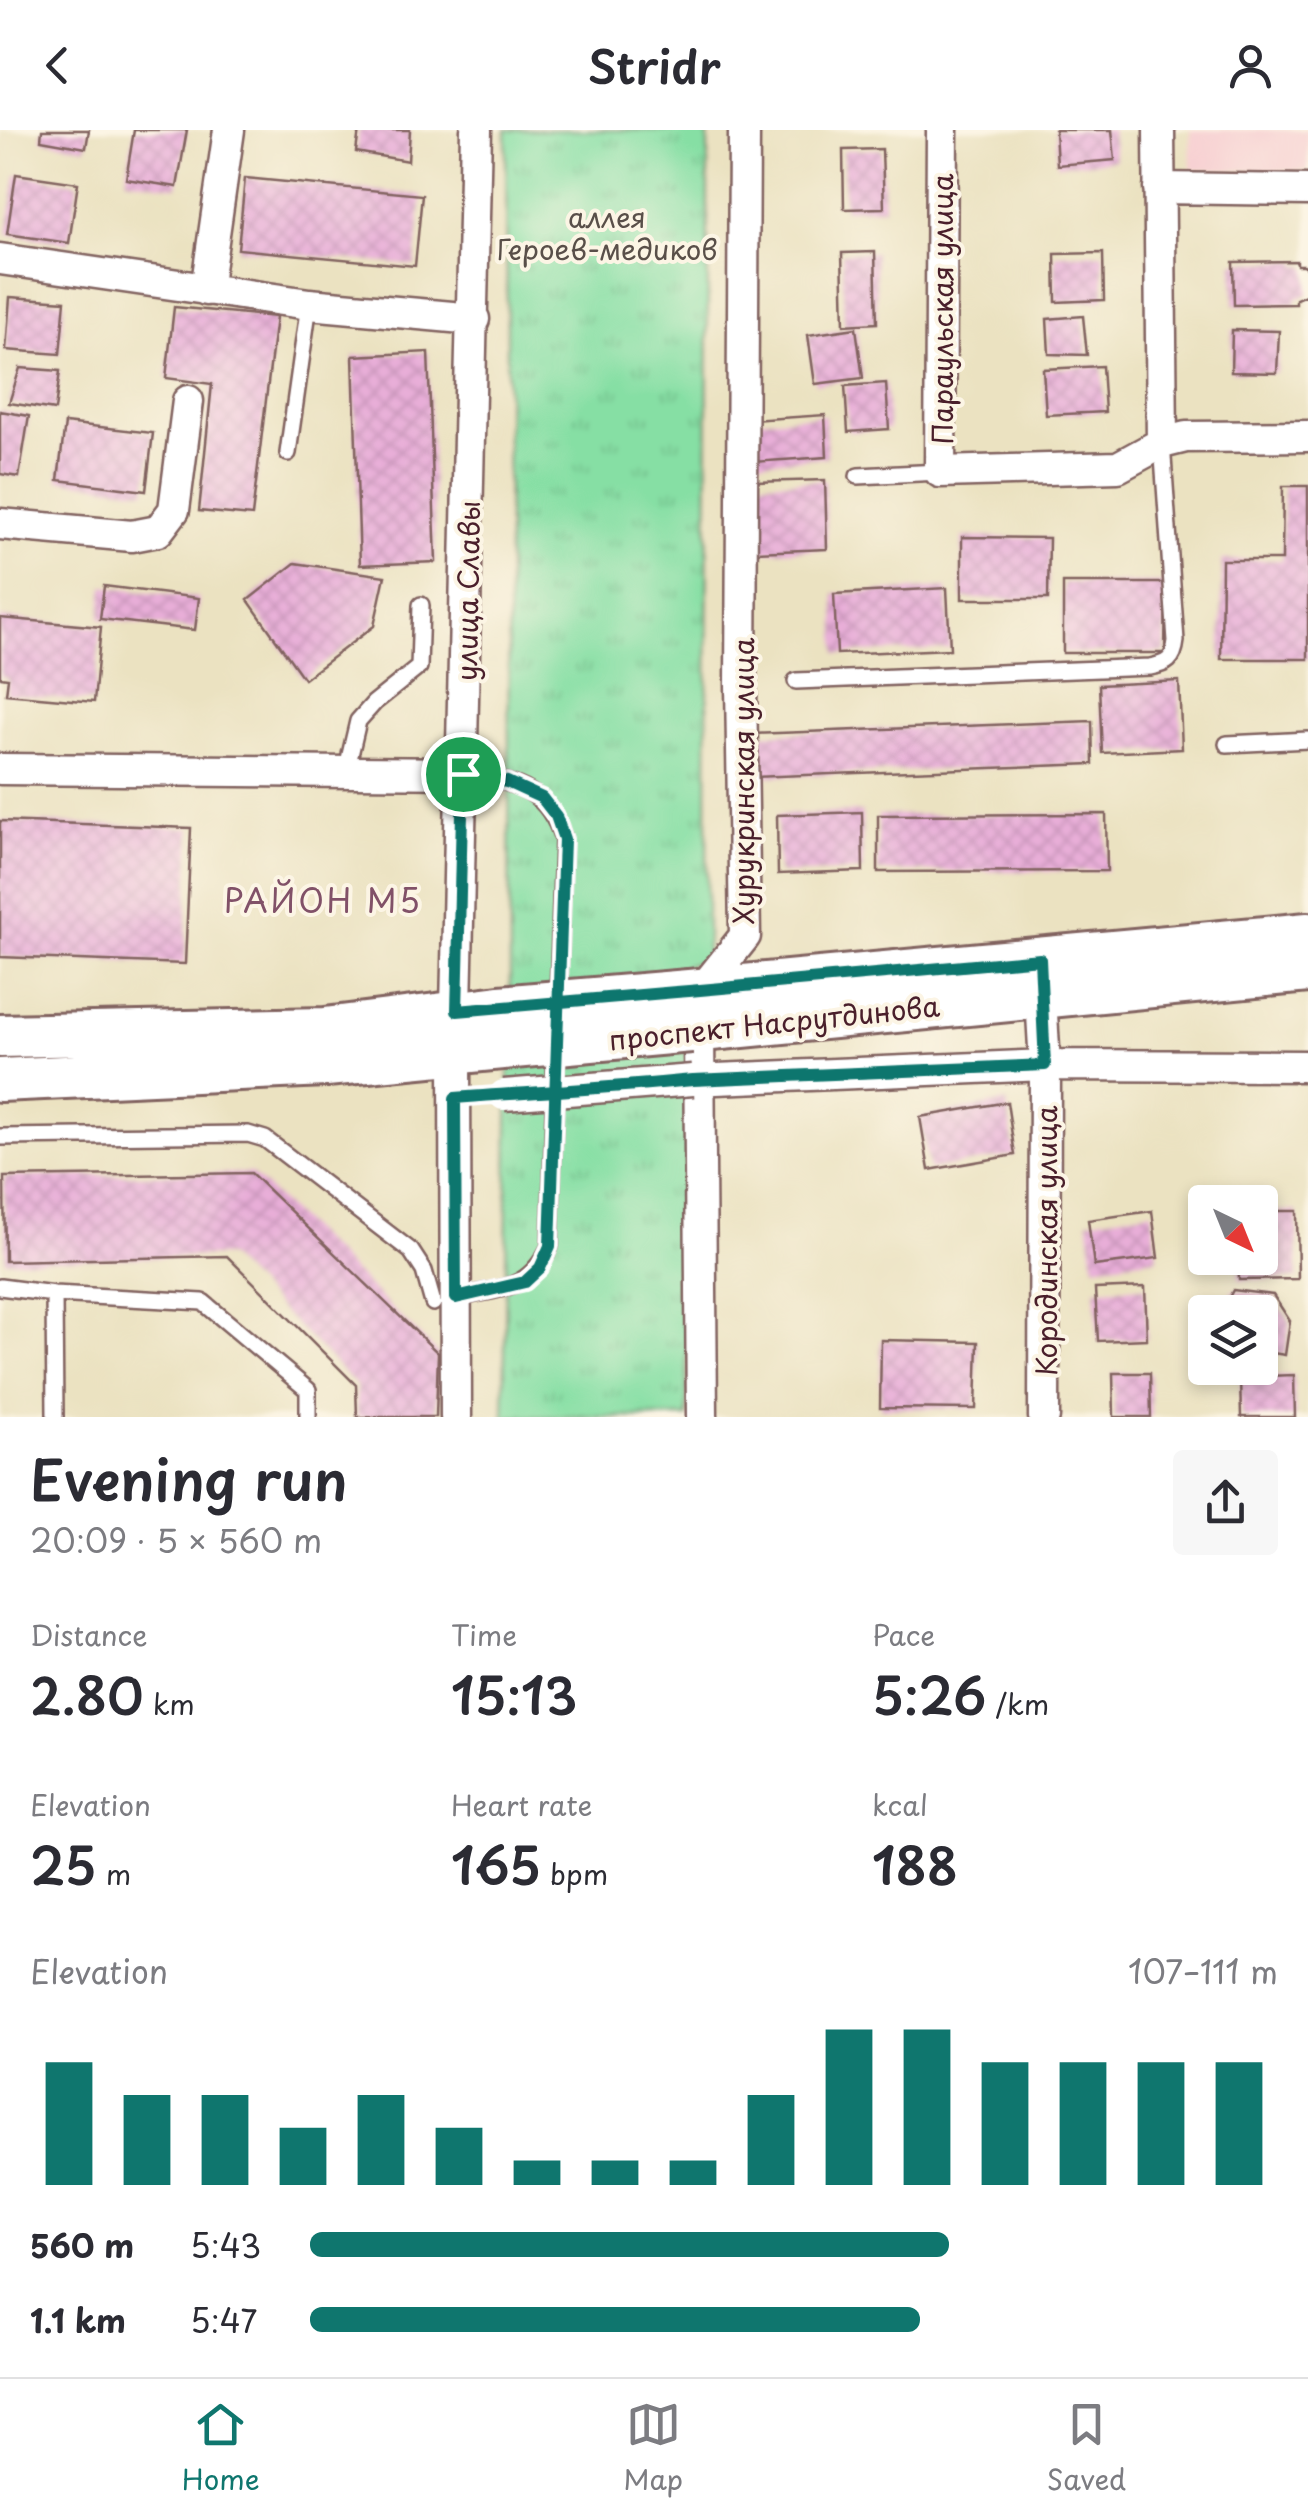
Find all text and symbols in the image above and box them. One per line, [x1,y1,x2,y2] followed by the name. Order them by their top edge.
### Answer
[587,31,721,99] text: Stridr
[30,38,85,93] icon: back
[1223,38,1278,93] icon: person
[920,173,963,444] street label: Параульская улица
[496,195,718,270] park label: аллея Героев-медиков
[444,500,490,682] street label: улица Славы
[721,637,764,924] street label: Хурукринская улица
[421,732,506,817] pin
[436,747,491,802] icon: arrive
[224,876,422,924] district label: РАЙОН М5
[606,983,942,1061] street label: проспект Насрутдинова
[1024,1105,1067,1376] street label: Кородинская улица
[1188,1185,1278,1275] north arrow
[1188,1185,1278,1385] map controls
[1188,1295,1278,1385] button: layers
[30,1437,348,1520] text: Evening run
[1173,1450,1278,1555] button: share
[30,1516,322,1564] text: 20:09 · 5 × 560 m
[30,1613,148,1656] text: Distance
[451,1613,517,1656] text: Time
[872,1613,935,1656] text: Pace
[30,1656,144,1732] text: 2.80
[451,1656,577,1732] text: 15:13
[872,1656,986,1732] text: 5:26
[144,1682,195,1725] text: km
[986,1682,1049,1725] text: /km
[30,1783,151,1826] text: Elevation
[451,1783,592,1826] text: Heart rate
[872,1783,928,1826] text: kcal
[30,1826,97,1902] text: 25
[451,1826,541,1902] text: 165
[872,1826,958,1902] text: 188
[97,1852,131,1895] text: m
[541,1852,608,1895] text: bpm
[30,1947,168,1995] text: Elevation
[1128,1947,1278,1995] text: 107–111 m
[30,2221,134,2269] text: 560 m
[190,2221,261,2269] text: 5:43
[30,2296,126,2344] text: 1.1 km
[190,2296,257,2344] text: 5:47
[182,2397,260,2500] tab: Home
[623,2397,683,2500] tab: Map
[1047,2397,1126,2500] tab: Saved

